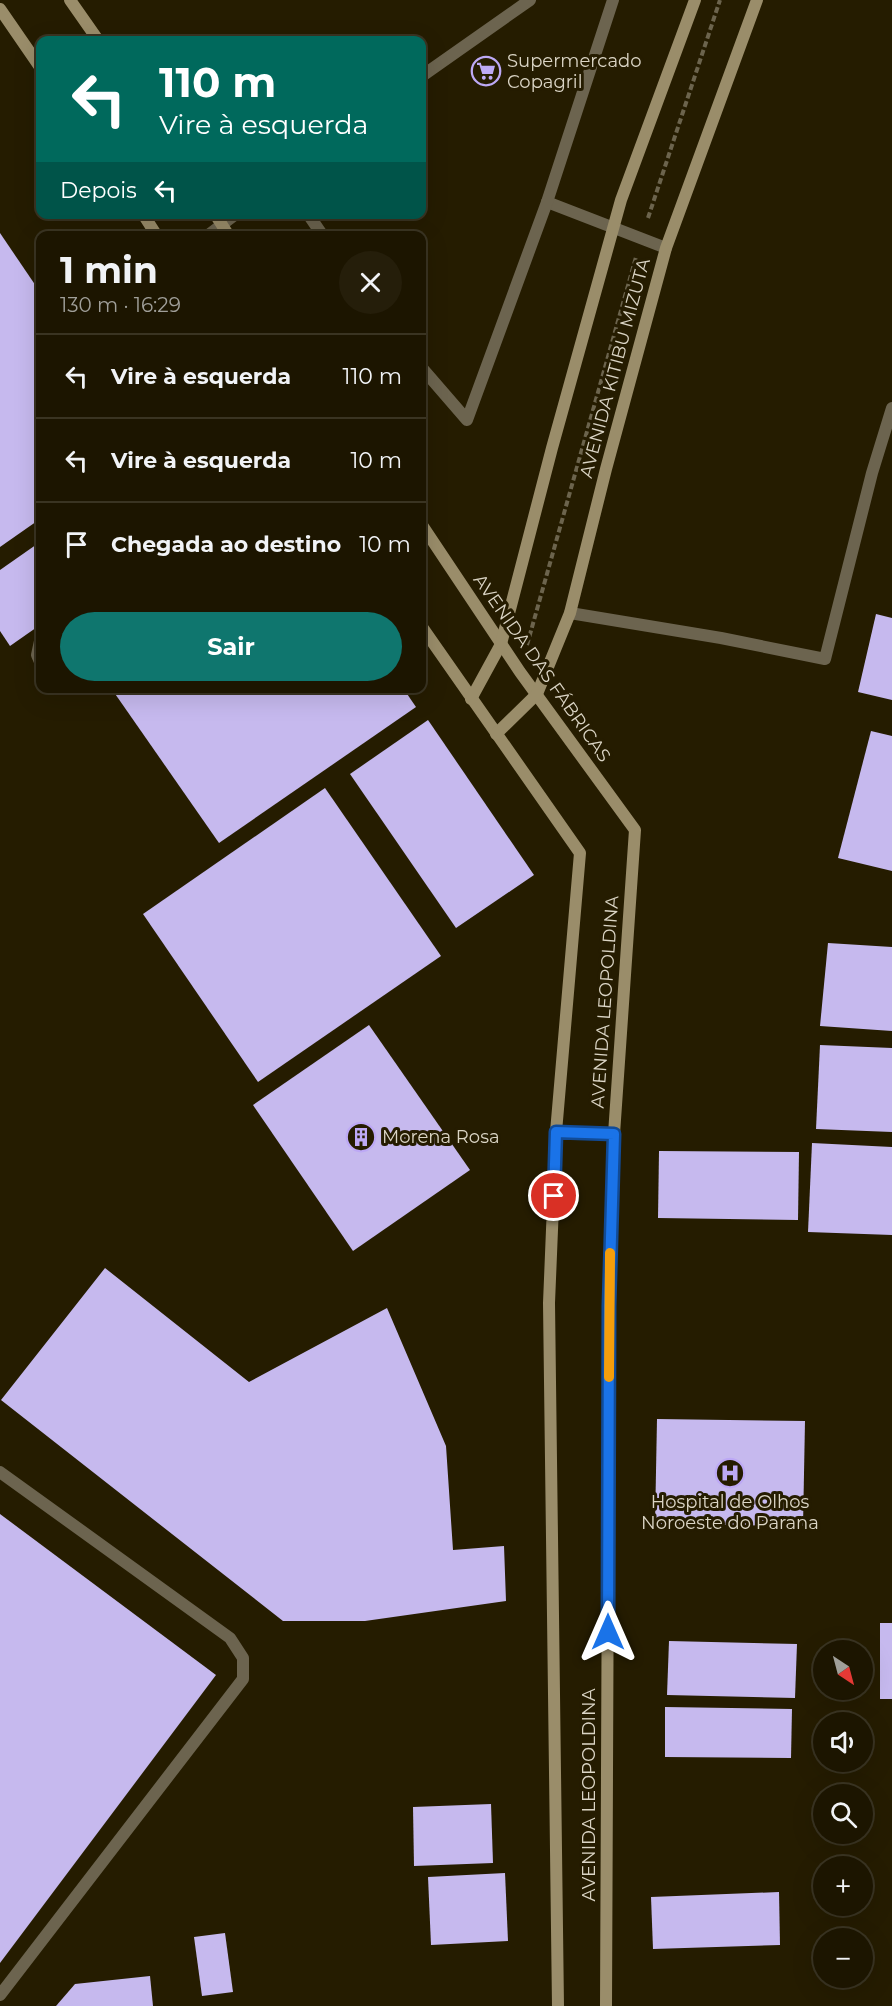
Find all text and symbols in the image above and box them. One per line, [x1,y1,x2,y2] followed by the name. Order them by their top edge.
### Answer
[507,50,642,93] place label: Supermercado Copagril
[470,55,502,87] supermarket icon: Supermercado Copagril
[159,56,276,108] text: 110 m
[60,60,138,138] icon: left
[159,108,368,141] text: Vire à esquerda
[149,174,182,207] icon: left
[60,177,137,204] text: Depois
[60,248,158,292] text: 1 min
[339,251,402,314] button: close
[575,256,655,480] street label: AVENIDA KITIBU MIZUTA
[60,293,181,317] text: 130 m · 16:29
[60,360,93,393] icon: left
[111,363,291,390] text: Vire à esquerda
[342,363,402,390] text: 110 m
[60,444,93,477] icon: left
[111,447,291,474] text: Vire à esquerda
[350,447,402,474] text: 10 m
[60,528,93,561] icon: arrive
[111,531,341,558] text: Chegada ao destino
[359,531,411,558] text: 10 m
[469,570,615,766] street label: AVENIDA DAS FÁBRICAS
[60,612,402,681] button: Sair
[587,895,623,1109] street label: AVENIDA LEOPOLDINA
[345,1121,377,1153] building icon: Morena Rosa
[382,1126,500,1148] place label: Morena Rosa
[528,1170,579,1221] pin
[537,1179,570,1212] icon: arrive
[714,1457,746,1489] hospital icon: Hospital de Olhos Noroeste do Parana
[641,1491,819,1534] place label: Hospital de Olhos Noroeste do Parana
[576,1600,640,1664] position arrow
[813,1640,873,1700] north arrow
[813,1640,873,1988] map controls
[578,1688,600,1902] street label: AVENIDA LEOPOLDINA
[813,1712,873,1772] button: sound
[813,1784,873,1844] button: search
[813,1856,873,1916] button: +
[813,1928,873,1988] button: −

